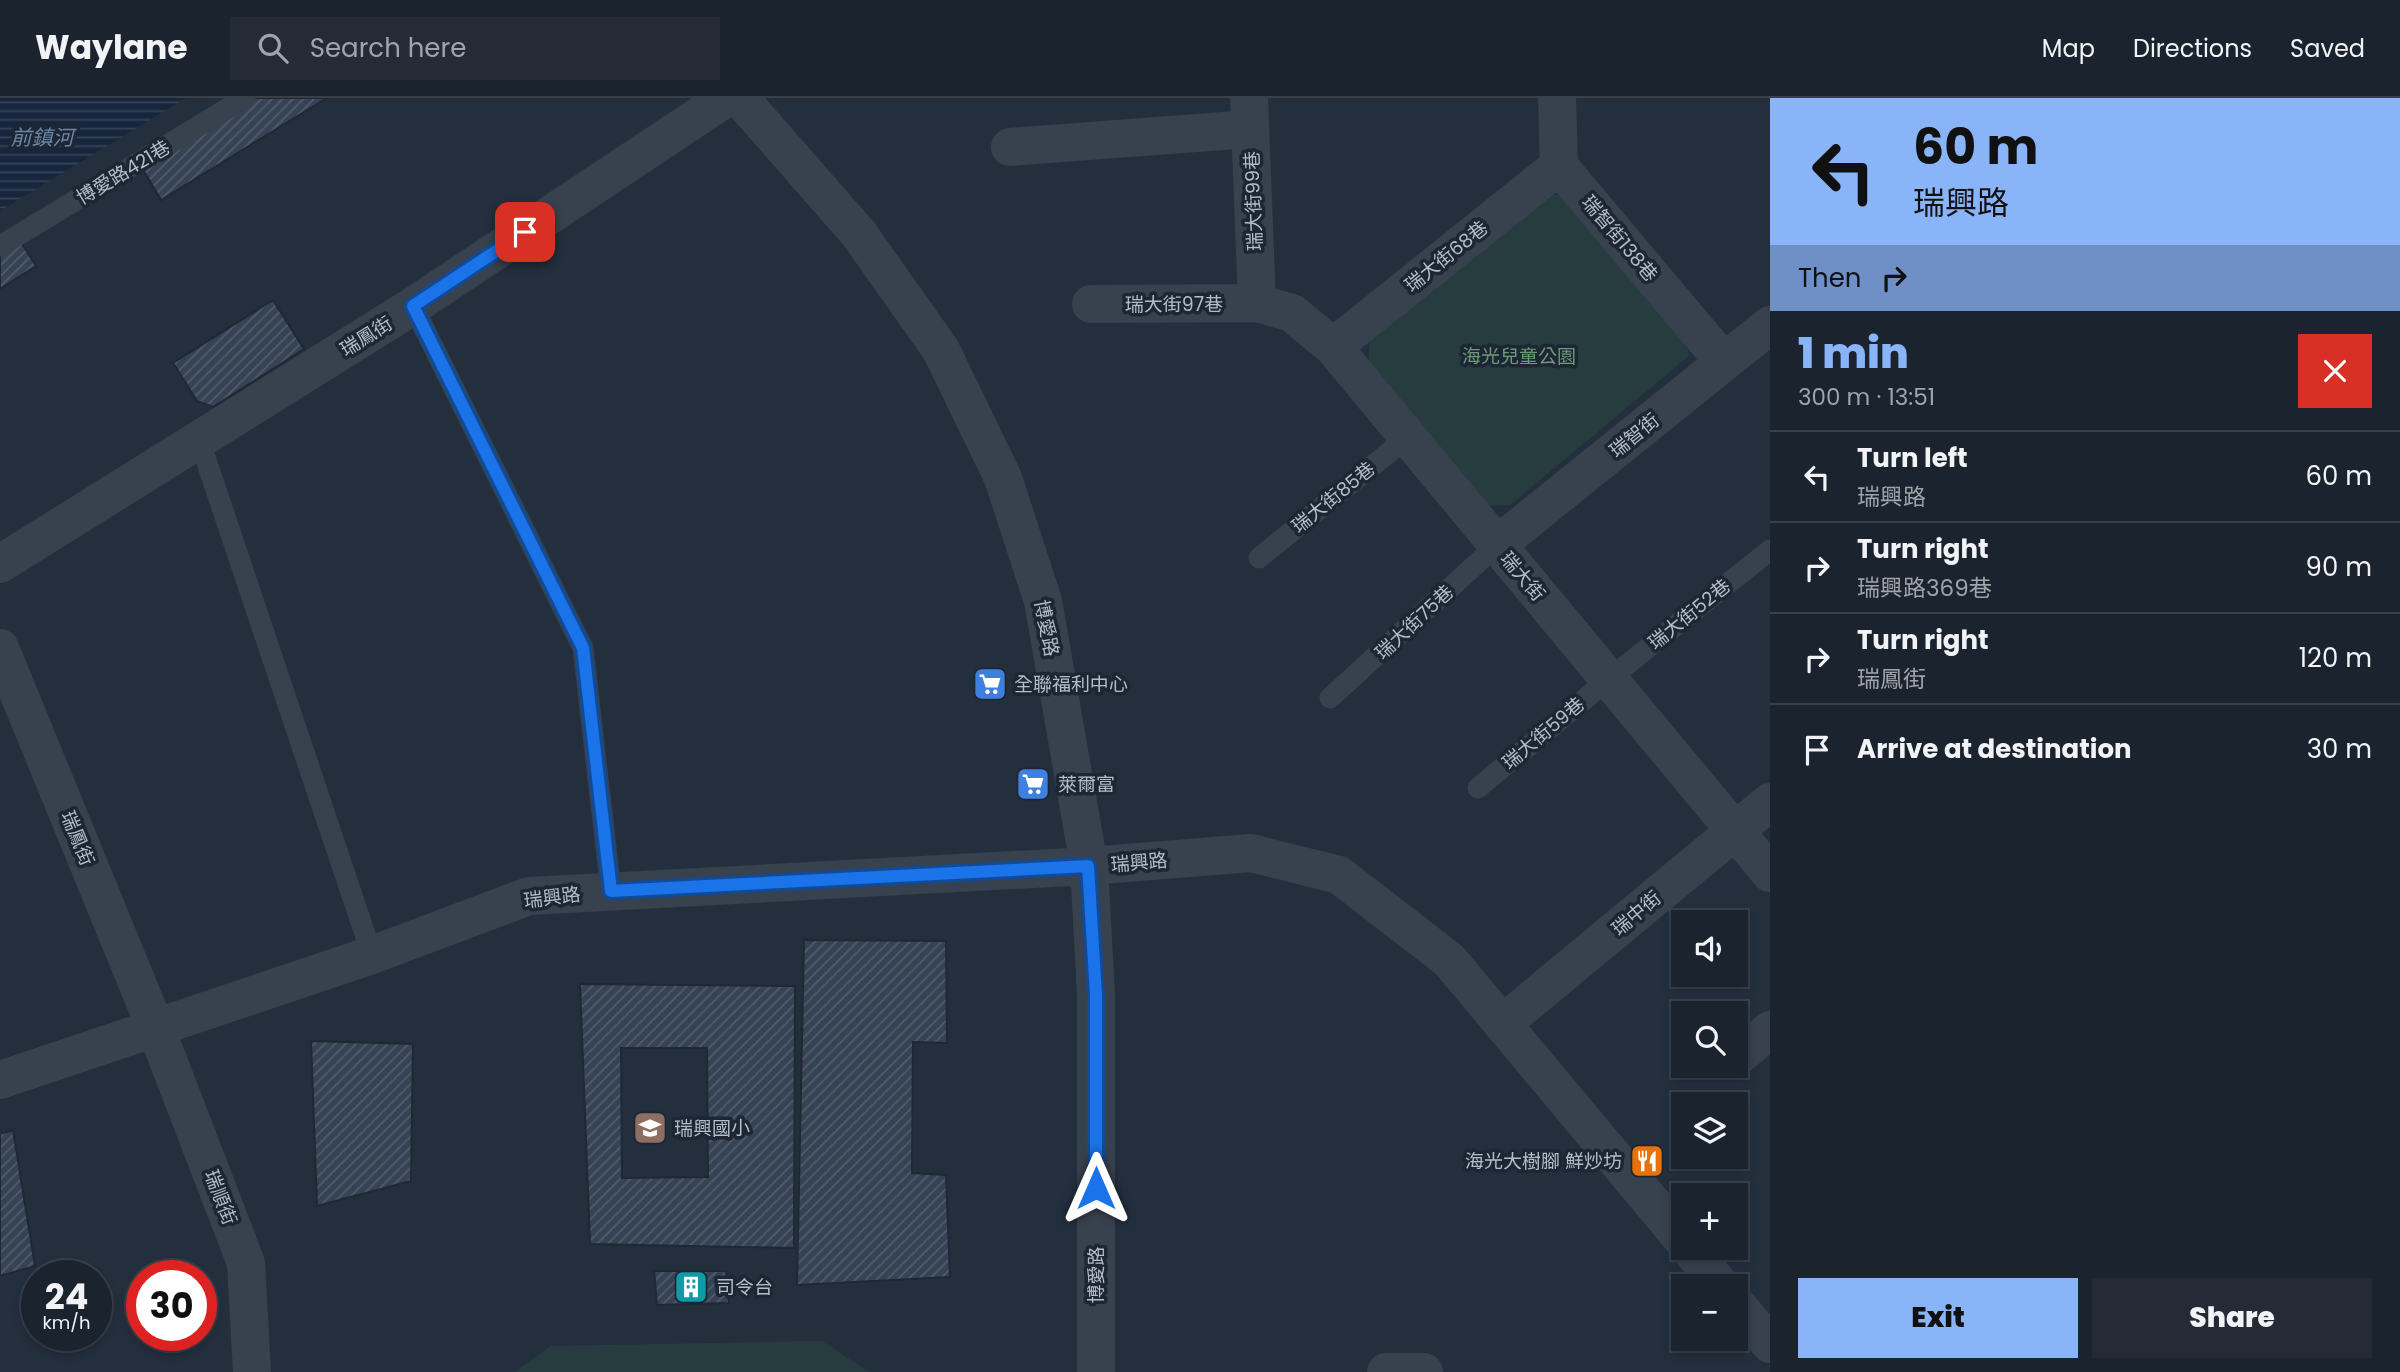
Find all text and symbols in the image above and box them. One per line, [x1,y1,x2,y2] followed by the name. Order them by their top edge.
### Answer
[230,17,720,80] search box
[35,24,188,71] text: Waylane
[254,29,292,67] icon: search
[310,30,466,66] text: Search here
[2042,32,2095,65] text: Map
[2133,32,2252,65] text: Directions
[2290,32,2365,65] text: Saved
[1913,113,2038,181] text: 60 m
[11,123,77,152] water label: 前鎮河
[1798,126,1889,217] icon: left
[71,134,175,211] street label: 博愛路421巷
[1238,151,1269,251] street label: 瑞大街99巷
[1913,180,2009,225] text: 瑞興路
[1575,189,1664,287] street label: 瑞智街138巷
[495,202,555,262] pin
[506,213,544,251] icon: arrive
[1399,214,1494,298] street label: 瑞大街68巷
[1875,259,1913,297] icon: right
[1798,260,1861,296] text: Then
[1125,291,1223,318] street label: 瑞大街97巷
[335,310,398,363] street label: 瑞鳳街
[1798,324,1909,383] text: 1 min
[2298,334,2372,408] button: close
[1462,343,1576,370] park label: 海光兒童公園
[1798,381,1935,413] text: 300 m · 13:51
[1604,407,1665,464] street label: 瑞智街
[1857,440,1968,476] text: Turn left
[1286,455,1381,539] street label: 瑞大街85巷
[1798,458,1836,496] icon: left
[2305,458,2372,494] text: 60 m
[1857,481,1926,513] text: 瑞興路
[1857,531,1989,567] text: Turn right
[1494,546,1551,607] street label: 瑞大街
[1798,549,1836,587] icon: right
[2306,549,2372,585] text: 90 m
[1857,572,1992,604] text: 瑞興路369巷
[1642,573,1736,656] street label: 瑞大街52巷
[1369,579,1459,666] street label: 瑞大街75巷
[1028,598,1065,659] street label: 博愛路
[1857,622,1989,658] text: Turn right
[1798,640,1836,678] icon: right
[2299,640,2372,676] text: 120 m
[1857,663,1926,695] text: 瑞鳳街
[971,665,1009,703] supermarket icon: 全聯福利中心
[1014,671,1128,698] place label: 全聯福利中心
[1496,691,1590,776] street label: 瑞大街59巷
[1798,731,1836,769] icon: arrive
[1857,731,2132,767] text: Arrive at destination
[2307,731,2372,767] text: 30 m
[1014,765,1052,803] supermarket icon: 萊爾富
[1058,771,1115,798] place label: 萊爾富
[54,807,101,870] street label: 瑞鳳街
[1109,847,1169,878] street label: 瑞興路
[522,881,582,914] street label: 瑞興路
[1606,885,1667,942] street label: 瑞中街
[1671,910,1748,1351] map controls
[1671,910,1748,987] button: sound
[1671,1001,1748,1078] button: search
[1671,1092,1748,1169] button: layers
[631,1109,669,1147] school or university icon: 瑞興國小
[674,1115,750,1142] place label: 瑞興國小
[1628,1142,1666,1180] restaurant icon: 海光大樹腳 鮮炒坊
[1465,1148,1622,1175] place label: 海光大樹腳 鮮炒坊
[1059,1151,1133,1225] position arrow
[198,1166,243,1229] street label: 瑞順街
[1671,1183,1748,1260] button: +
[1083,1246,1110,1304] street label: 博愛路
[126,1260,217,1351] speed limit sign: 30
[672,1268,710,1306] building icon: 司令台
[45,1272,88,1321] text: 24
[716,1274,773,1301] place label: 司令台
[1671,1274,1748,1351] button: −
[1798,1278,2078,1358] button: Exit
[2092,1278,2372,1358] button: Share
[43,1310,90,1335] text: km/h

